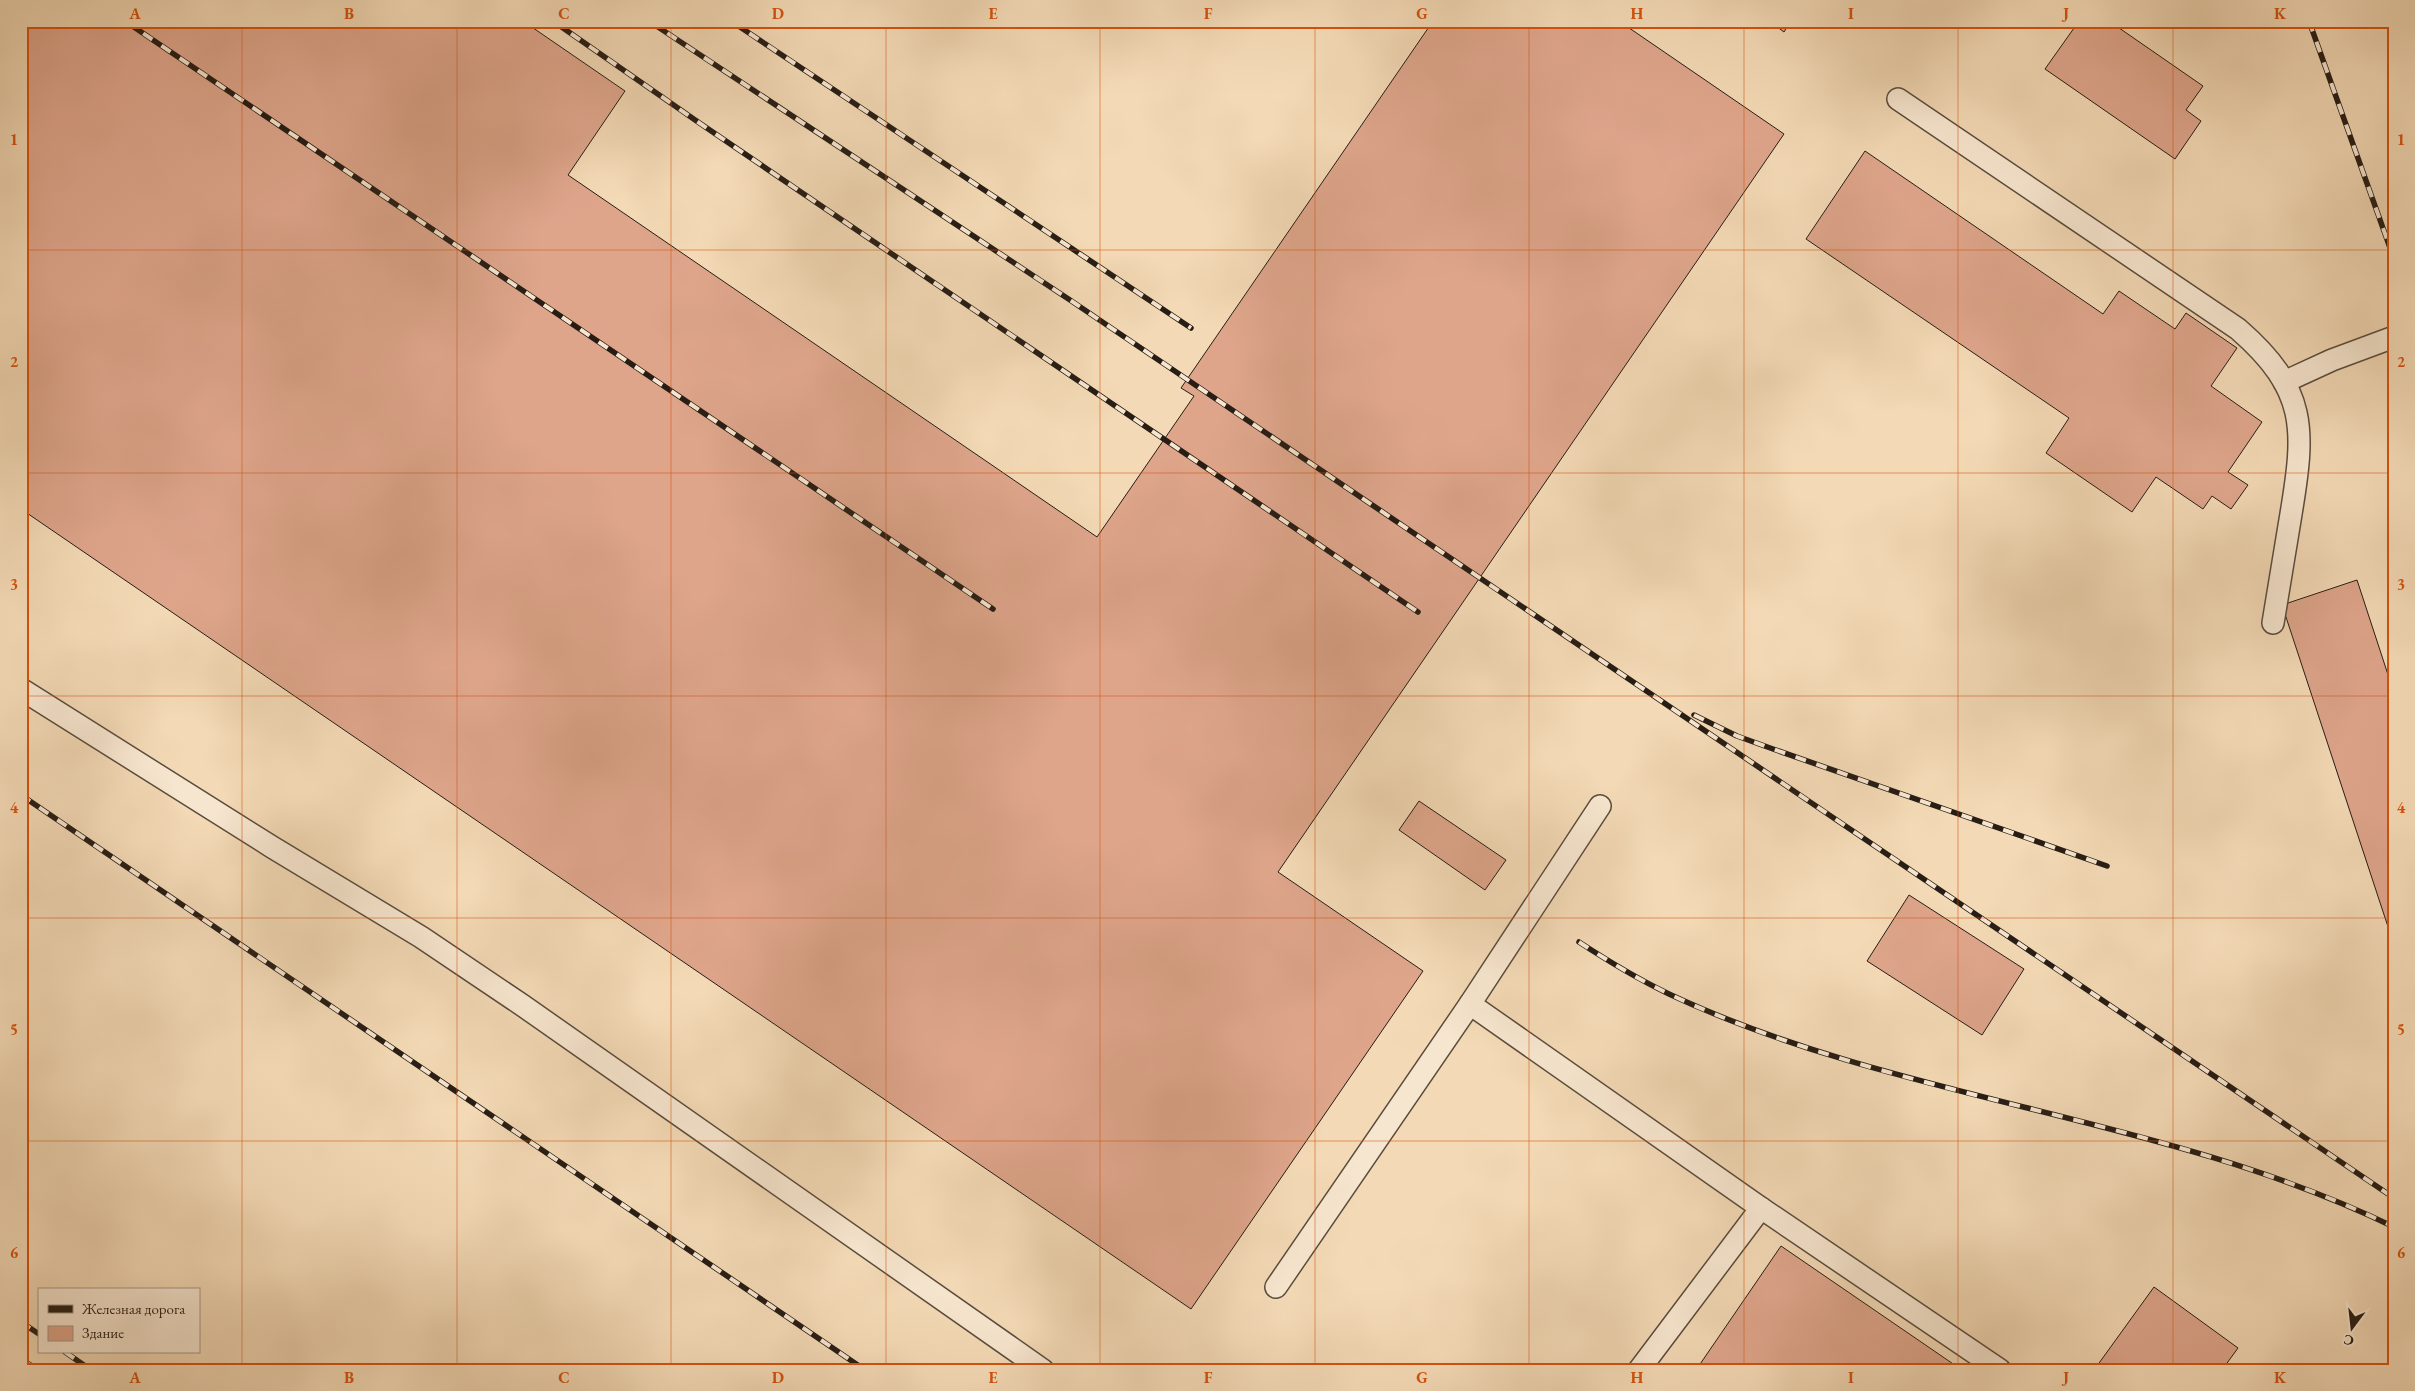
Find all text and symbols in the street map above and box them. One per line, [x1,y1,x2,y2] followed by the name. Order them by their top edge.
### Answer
[128,3,141,24] text: A
[344,3,354,24] text: B
[558,3,570,24] text: C
[772,3,784,24] text: D
[988,3,998,24] text: E
[1204,3,1213,24] text: F
[1416,3,1428,24] text: G
[1631,3,1644,24] text: H
[1848,3,1854,24] text: I
[2061,3,2069,24] text: J
[2274,3,2287,24] text: K
[10,129,18,150] text: 1
[2397,129,2405,150] text: 1
[10,351,19,372] text: 2
[2397,351,2406,372] text: 2
[10,574,18,595] text: 3
[2397,574,2405,595] text: 3
[10,797,19,818] text: 4
[2397,797,2406,818] text: 4
[10,1019,18,1040] text: 5
[2397,1019,2405,1040] text: 5
[10,1242,19,1263] text: 6
[2397,1242,2406,1263] text: 6
[38,1288,200,1354] legend
[81,1299,185,1318] text: Железная дорога
[2328,1304,2378,1354] north arrow
[82,1323,124,1342] text: Здание
[2341,1331,2356,1351] text: С
[128,1367,141,1388] text: A
[344,1367,354,1388] text: B
[558,1367,570,1388] text: C
[772,1367,784,1388] text: D
[988,1367,998,1388] text: E
[1204,1367,1213,1388] text: F
[1416,1367,1428,1388] text: G
[1631,1367,1644,1388] text: H
[1848,1367,1854,1388] text: I
[2061,1367,2069,1388] text: J
[2274,1367,2287,1388] text: K

